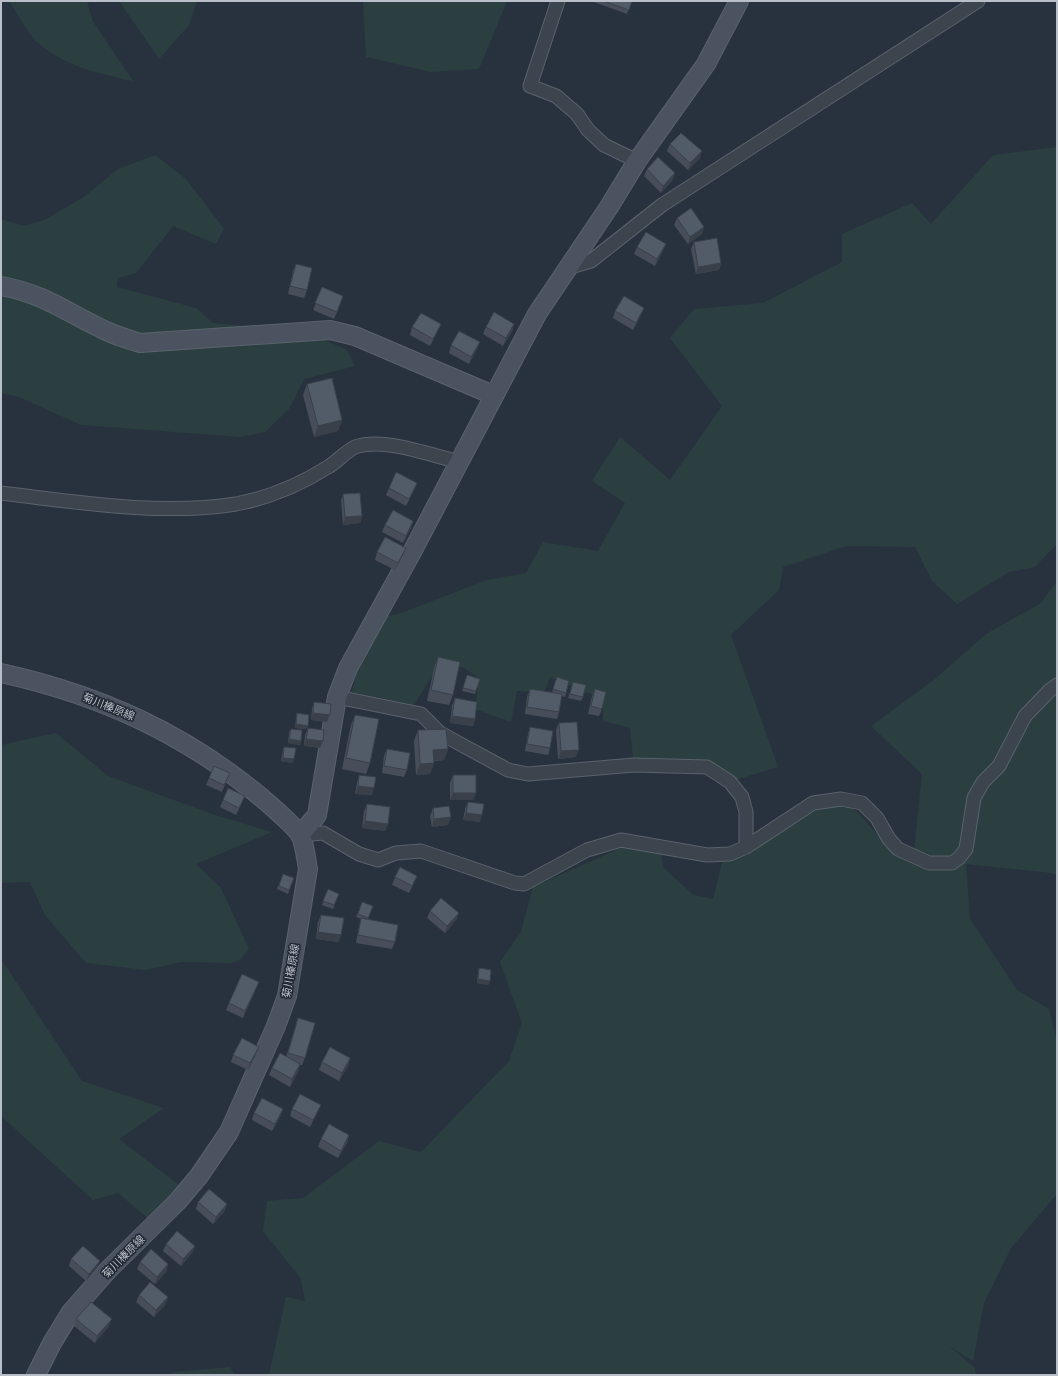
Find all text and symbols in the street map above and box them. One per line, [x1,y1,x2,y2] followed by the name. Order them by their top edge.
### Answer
[81,690,137,722] street label: 菊川榛原線
[279,943,301,999] street label: 菊川榛原線
[99,1232,147,1280] street label: 菊川榛原線

